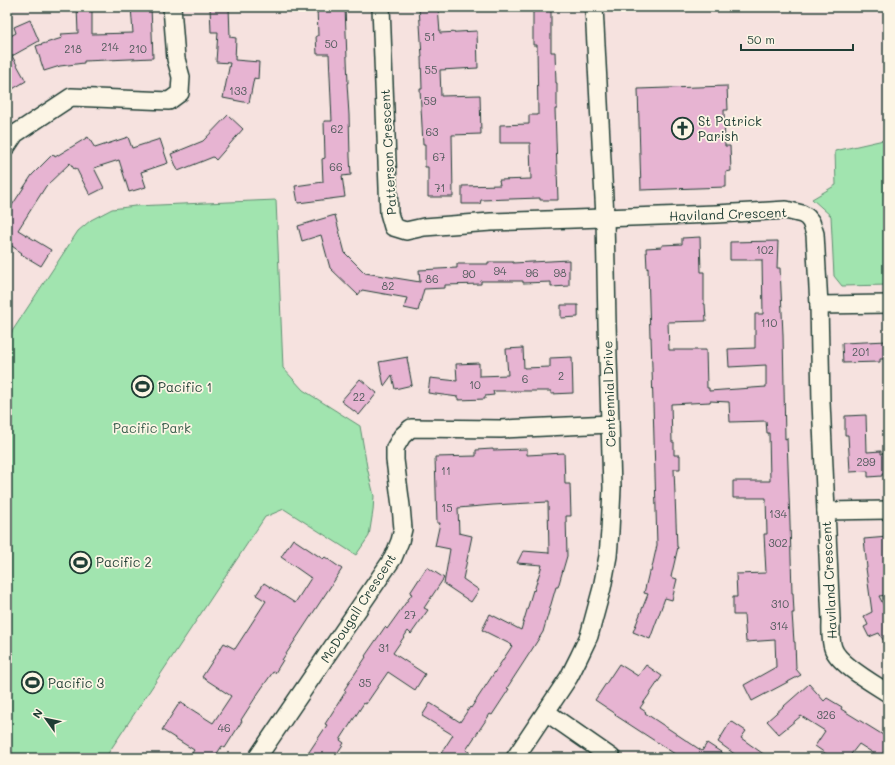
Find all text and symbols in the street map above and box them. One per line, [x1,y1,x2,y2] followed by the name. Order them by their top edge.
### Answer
[741,26,853,52] scale bar
[424,29,436,44] house number: 51
[747,31,775,47] text: 50 m
[324,36,338,51] house number: 50
[101,39,119,54] house number: 214
[64,41,82,56] house number: 218
[129,41,147,56] house number: 210
[425,62,437,77] house number: 55
[229,83,247,98] house number: 133
[376,88,399,216] street label: Patterson Crescent
[424,93,437,108] house number: 59
[698,112,762,144] place label: St Patrick Parish
[669,115,695,141] church icon: St Patrick Parish
[331,121,343,136] house number: 62
[425,124,439,139] house number: 63
[433,149,445,164] house number: 67
[329,159,343,174] house number: 66
[434,180,446,195] house number: 71
[669,203,788,224] street label: Haviland Crescent
[756,242,774,257] house number: 102
[494,263,507,278] house number: 94
[525,265,539,280] house number: 96
[553,265,567,280] house number: 98
[462,266,476,281] house number: 90
[425,271,439,286] house number: 86
[382,278,394,293] house number: 82
[761,315,778,330] house number: 110
[598,340,619,448] street label: Centennial Drive
[852,344,870,359] house number: 201
[558,368,564,383] house number: 2
[522,371,528,386] house number: 6
[130,374,156,400] sports icon: Pacific 1
[469,377,481,392] house number: 10
[158,378,212,395] place label: Pacific 1
[353,389,365,404] house number: 22
[113,419,191,436] park label: Pacific Park
[856,454,876,469] house number: 299
[441,463,451,478] house number: 11
[441,500,453,515] house number: 15
[769,506,787,521] house number: 134
[817,520,840,639] street label: Haviland Crescent
[768,535,788,550] house number: 302
[68,549,94,575] sports icon: Pacific 2
[316,550,399,666] street label: McDougall Crescent
[96,553,152,570] place label: Pacific 2
[771,596,789,611] house number: 310
[404,607,416,622] house number: 27
[770,618,788,633] house number: 314
[378,640,390,655] house number: 31
[19,670,45,696] sports icon: Pacific 3
[48,674,105,691] place label: Pacific 3
[359,675,371,690] house number: 35
[26,699,66,739] north arrow
[29,706,46,721] text: N
[816,707,836,722] house number: 326
[217,720,231,735] house number: 46

